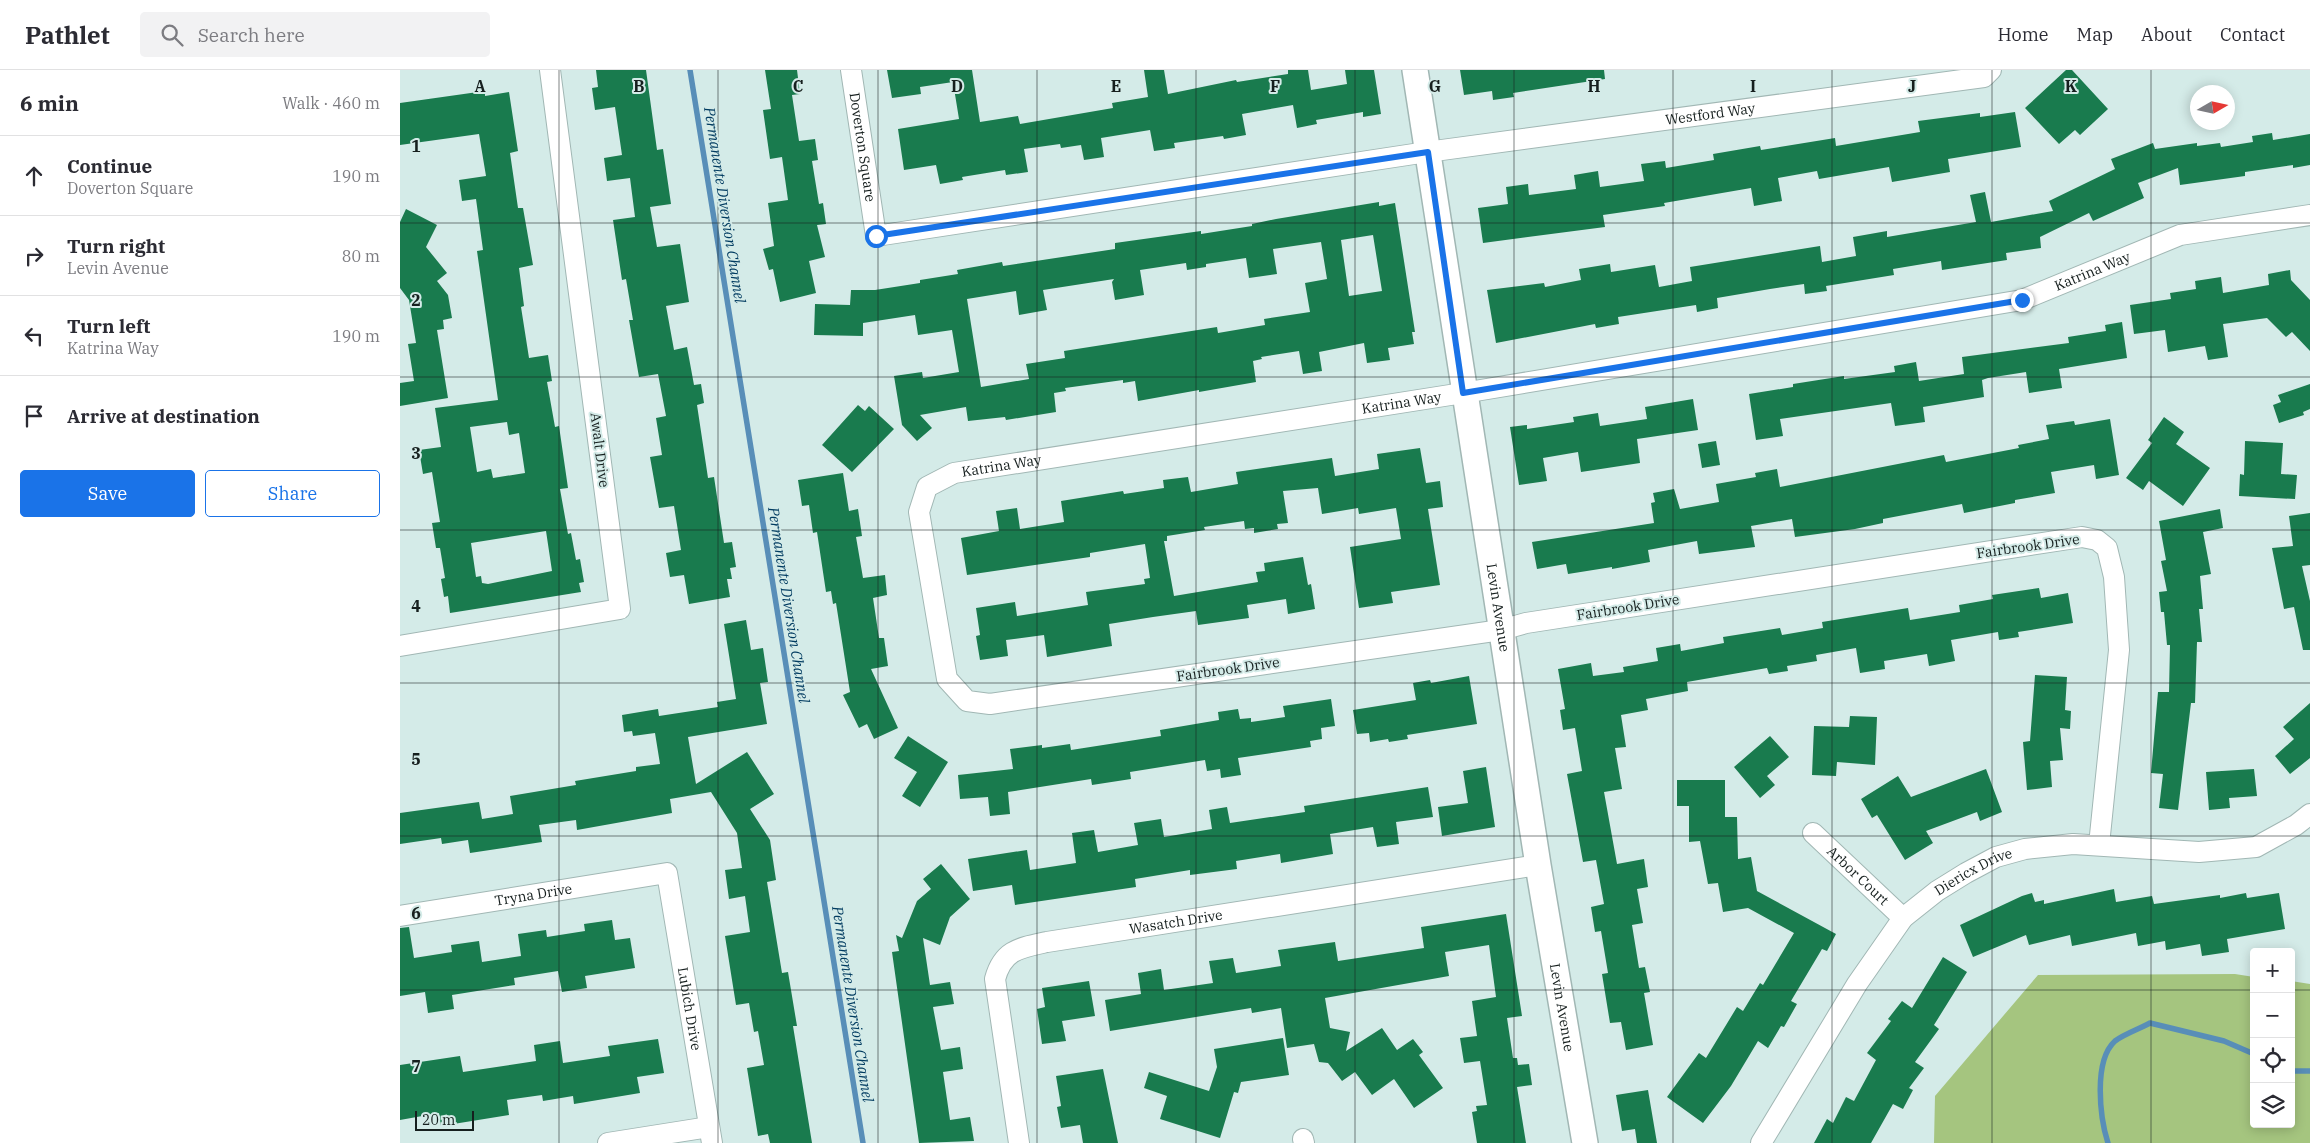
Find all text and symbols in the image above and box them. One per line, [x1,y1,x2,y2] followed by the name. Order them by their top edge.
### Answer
[140,12,490,57] search box
[25,19,110,51] text: Pathlet
[158,21,186,49] icon: search
[198,23,305,47] text: Search here
[1997,23,2049,46] text: Home
[2077,23,2113,46] text: Map
[2141,23,2192,46] text: About
[2220,23,2285,46] text: Contact
[474,76,486,96] text: A
[633,76,645,96] text: B
[793,76,803,96] text: C
[951,76,963,96] text: D
[1111,76,1121,96] text: E
[1270,76,1280,96] text: F
[1429,76,1441,96] text: G
[1588,76,1601,96] text: H
[1750,76,1756,96] text: I
[1908,76,1916,96] text: J
[2065,76,2078,96] text: K
[2190,85,2235,130] north arrow
[20,89,79,117] text: 6 min
[845,91,880,203] street label: Doverton Square
[282,93,380,113] text: Walk · 460 m
[1664,99,1757,129] street label: Westford Way
[700,105,750,305] water label: Permanente Diversion Channel
[411,136,421,156] text: 1
[67,154,152,178] text: Continue
[20,162,48,190] icon: ahead
[332,166,380,186] text: 190 m
[67,178,193,198] text: Doverton Square
[865,225,888,248] route start
[67,234,165,258] text: Turn right
[20,242,48,270] icon: right
[342,246,380,266] text: 80 m
[2052,247,2133,295] street label: Katrina Way
[67,258,169,278] text: Levin Avenue
[2011,289,2034,312] route end
[411,290,421,310] text: 2
[67,314,150,338] text: Turn left
[20,322,48,350] icon: left
[332,326,380,346] text: 190 m
[67,338,159,358] text: Katrina Way
[1360,387,1443,418] street label: Katrina Way
[20,402,48,430] icon: arrive
[67,404,260,428] text: Arrive at destination
[586,411,614,489] street label: Awalt Drive
[411,443,421,463] text: 3
[960,450,1043,481] street label: Katrina Way
[20,470,195,517] button: Save
[205,470,380,517] button: Share
[764,505,814,705] water label: Permanente Diversion Channel
[1975,530,2081,562] street label: Fairbrook Drive
[1482,562,1514,653] street label: Levin Avenue
[1575,590,1681,624] street label: Fairbrook Drive
[411,596,421,616] text: 4
[1175,653,1281,685] street label: Fairbrook Drive
[411,749,421,769] text: 5
[1823,842,1893,909] street label: Arbor Court
[1931,844,2014,900] street label: Diericx Drive
[493,879,573,910] street label: Tryna Drive
[411,903,421,923] text: 6
[828,904,878,1104] water label: Permanente Diversion Channel
[1128,906,1224,938] street label: Wasatch Drive
[2250,948,2295,1128] map controls
[2250,948,2295,993] button: +
[1546,962,1578,1053] street label: Levin Avenue
[674,966,705,1052] street label: Lubich Drive
[2250,993,2295,1038] button: −
[2250,1038,2295,1083] button: locate
[411,1056,421,1076] text: 7
[2250,1083,2295,1128] button: layers
[415,1108,474,1131] scale bar
[422,1111,455,1129] text: 20 m

